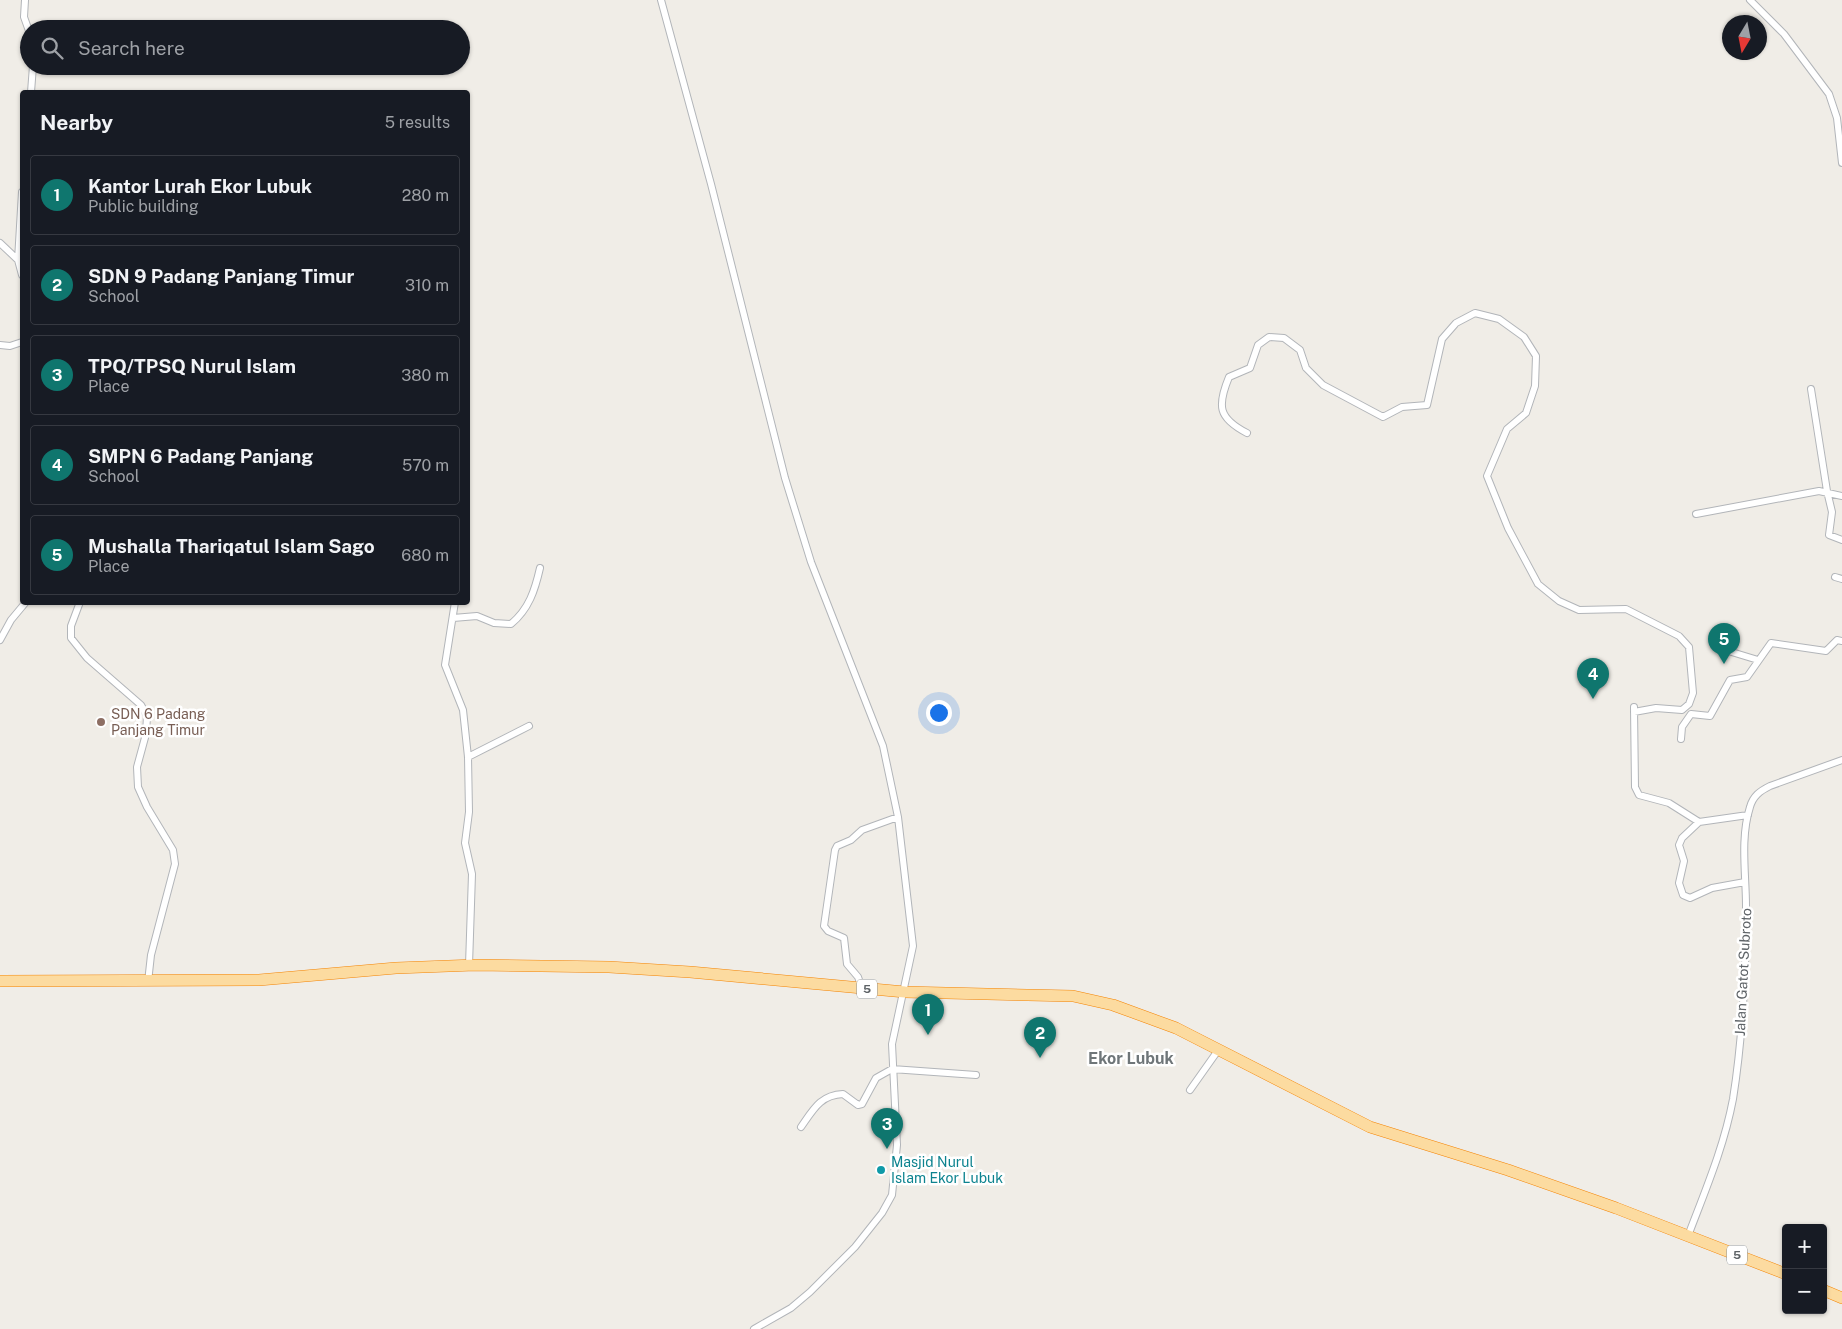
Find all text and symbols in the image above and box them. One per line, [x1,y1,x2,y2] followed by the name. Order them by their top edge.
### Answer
[1722,15,1767,60] north arrow
[20,20,470,75] search box
[38,34,66,62] icon: search
[78,37,185,59] text: Search here
[40,110,113,135] text: Nearby
[385,113,450,132] text: 5 results
[88,175,312,197] text: Kantor Lurah Ekor Lubuk
[54,186,60,205] text: 1
[402,186,449,205] text: 280 m
[88,197,199,216] text: Public building
[88,265,354,287] text: SDN 9 Padang Panjang Timur
[52,276,62,295] text: 2
[405,276,449,295] text: 310 m
[88,287,139,306] text: School
[88,355,296,377] text: TPQ/TPSQ Nurul Islam
[52,366,62,385] text: 3
[401,366,449,385] text: 380 m
[88,377,130,396] text: Place
[88,445,313,467] text: SMPN 6 Padang Panjang
[52,456,62,475] text: 4
[402,456,449,475] text: 570 m
[88,467,139,486] text: School
[88,535,375,557] text: Mushalla Thariqatul Islam Sago
[52,546,62,565] text: 5
[401,546,449,565] text: 680 m
[88,557,130,576] text: Place
[1708,623,1740,664] pin: 5
[1577,658,1609,699] pin: 4
[926,700,952,726] your location
[111,706,206,738] place label: SDN 6 Padang Panjang Timur
[95,716,107,728] marker: SDN 6 Padang Panjang Timur
[1732,908,1754,1036] street label: Jalan Gatot Subroto
[857,980,877,999] road number: 5
[912,994,944,1035] pin: 1
[1024,1017,1056,1058] pin: 2
[1088,1049,1174,1068] district label: Ekor Lubuk
[871,1108,903,1149] pin: 3
[891,1154,1003,1186] place label: Masjid Nurul Islam Ekor Lubuk
[875,1164,887,1176] marker: Masjid Nurul Islam Ekor Lubuk
[1782,1224,1827,1314] map controls
[1782,1224,1827,1269] button: +
[1727,1246,1747,1264] road number: 5
[1782,1269,1827,1314] button: −

